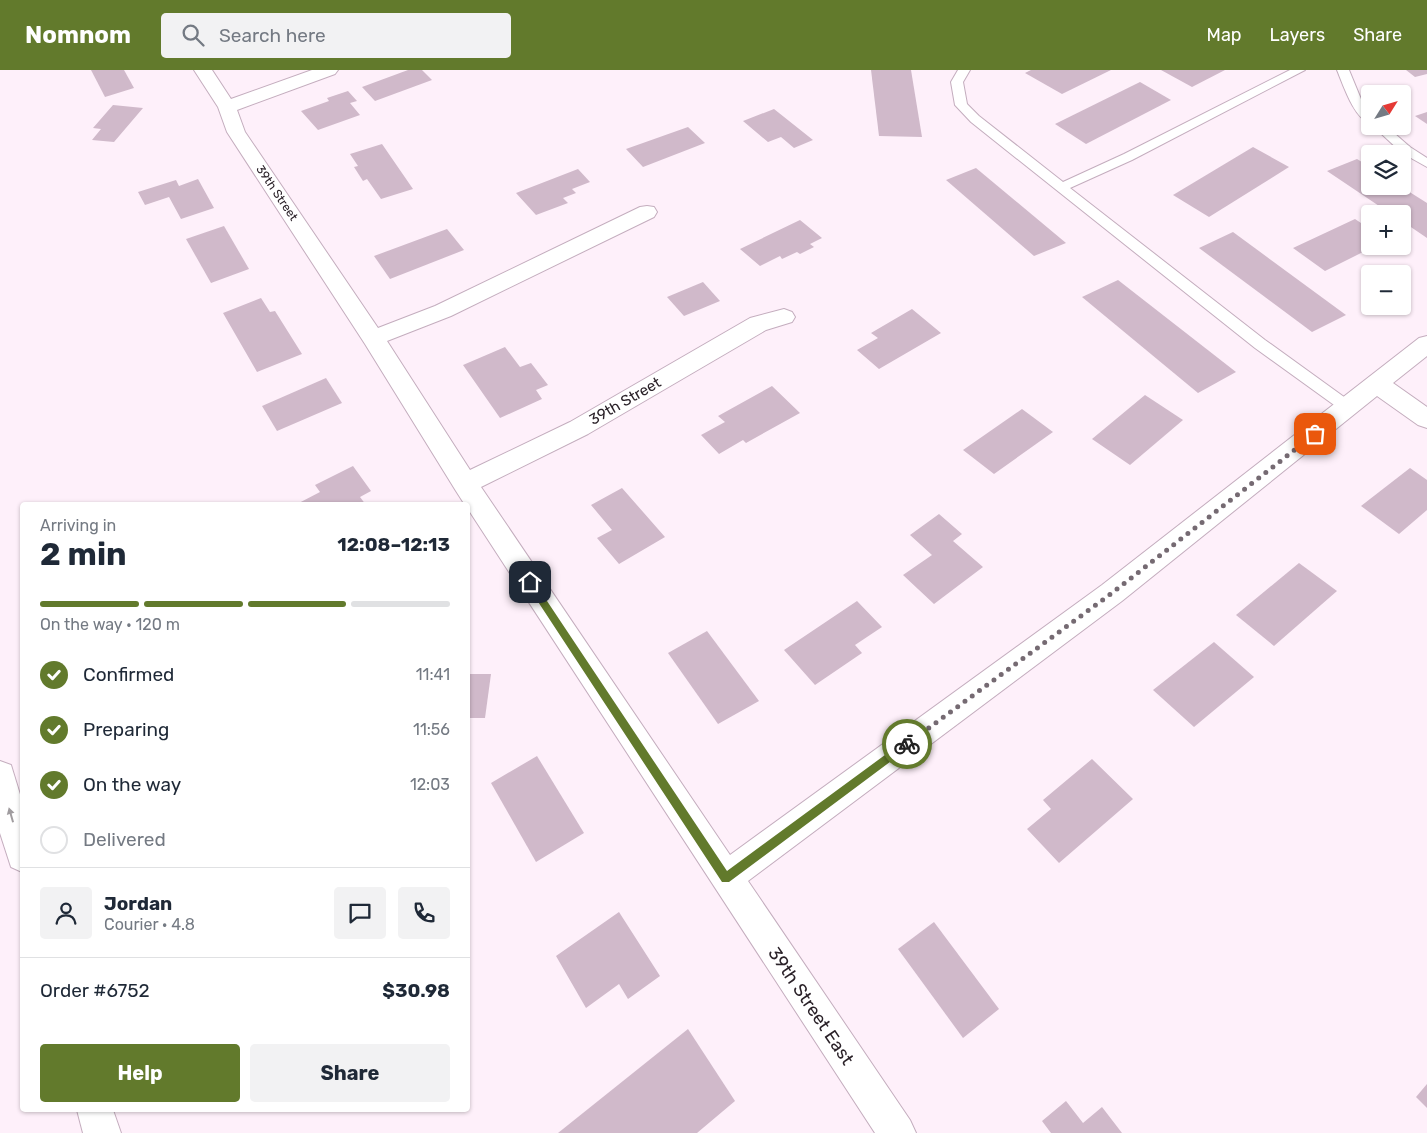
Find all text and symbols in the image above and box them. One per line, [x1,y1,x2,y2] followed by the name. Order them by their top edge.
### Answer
[161,13,511,58] search box
[25,21,131,49] text: Nomnom
[179,21,207,49] icon: search
[219,24,326,47] text: Search here
[1207,24,1242,46] text: Map
[1270,24,1325,46] text: Layers
[1353,24,1402,46] text: Share
[1361,85,1411,135] north arrow
[1361,85,1411,315] map controls
[1361,145,1411,195] button: layers
[253,163,301,224] street label: 39th Street
[1361,205,1411,255] button: +
[1361,265,1411,315] button: −
[586,373,664,429] street label: 39th Street
[1294,413,1336,455] pin
[1301,420,1329,448] icon: bag
[40,516,116,535] text: Arriving in
[337,533,450,556] text: 12:08–12:13
[40,535,127,573] text: 2 min
[509,561,551,603] pin
[516,568,544,596] icon: home
[40,615,180,634] text: On the way · 120 m
[40,661,68,689] icon: check
[83,663,174,686] text: Confirmed
[416,665,450,684] text: 11:41
[40,716,68,744] icon: check
[83,718,169,741] text: Preparing
[882,719,932,769] courier
[413,720,450,739] text: 11:56
[893,730,921,758] icon: bike
[40,771,68,799] icon: check
[83,773,181,796] text: On the way
[410,775,450,794] text: 12:03
[7,808,15,823] one-way arrow
[83,828,166,851] text: Delivered
[40,887,92,939] button: person
[334,887,386,939] button: chat
[398,887,450,939] button: phone
[104,892,172,915] text: Jordan
[104,915,195,934] text: Courier · 4.8
[763,943,859,1069] street label: 39th Street East
[40,979,150,1002] text: Order #6752
[382,979,450,1002] text: $30.98
[40,1044,240,1102] button: Help
[250,1044,450,1102] button: Share

